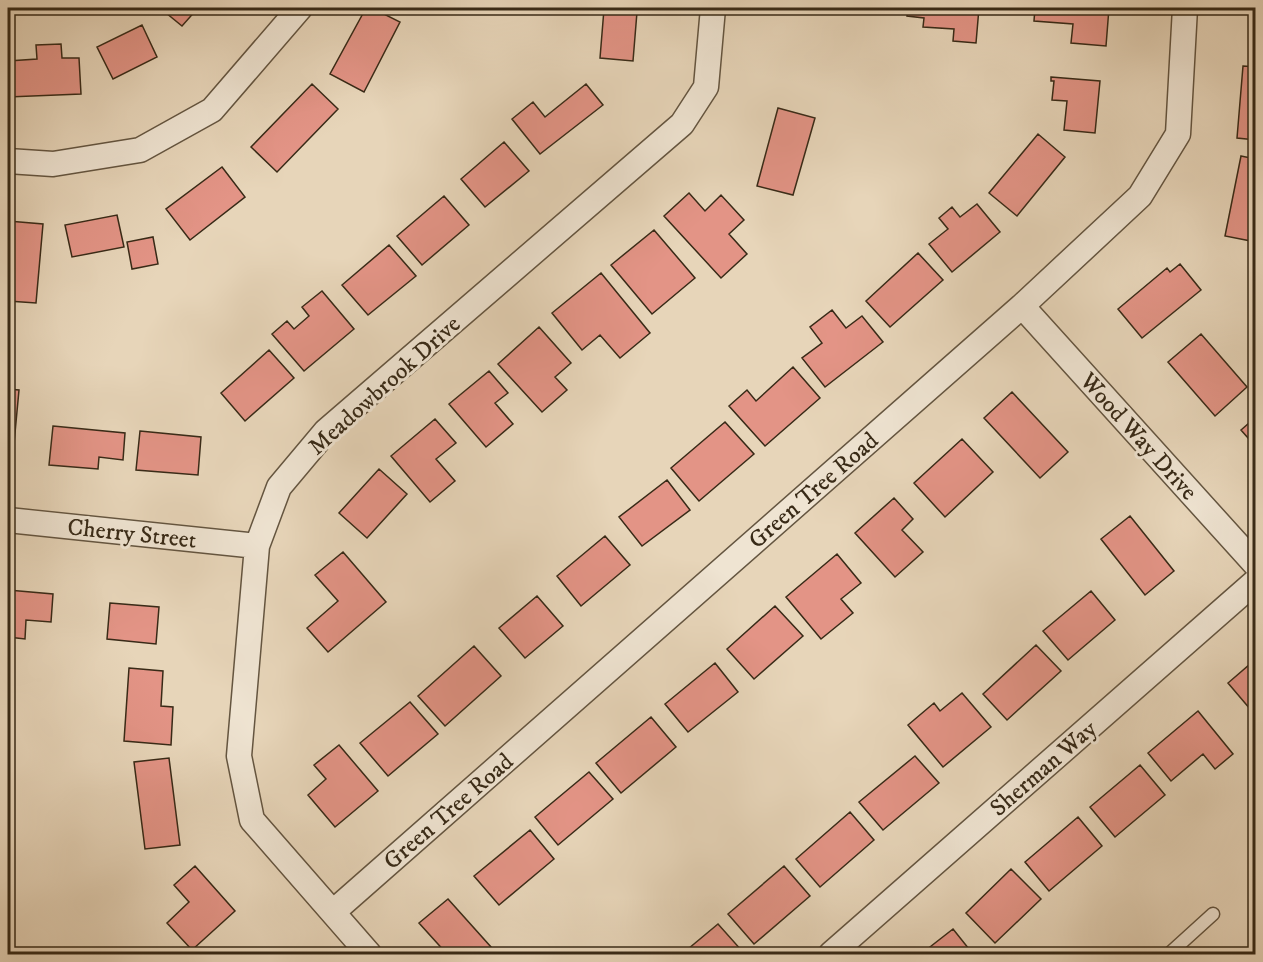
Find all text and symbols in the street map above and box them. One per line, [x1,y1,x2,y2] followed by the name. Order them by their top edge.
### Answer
[302,309,467,462] street label: Meadowbrook Drive
[1072,366,1204,507] street label: Wood Way Drive
[742,426,885,555] street label: Green Tree Road
[66,512,198,556] street label: Cherry Street
[984,714,1104,823] street label: Sherman Way
[377,747,520,876] street label: Green Tree Road

